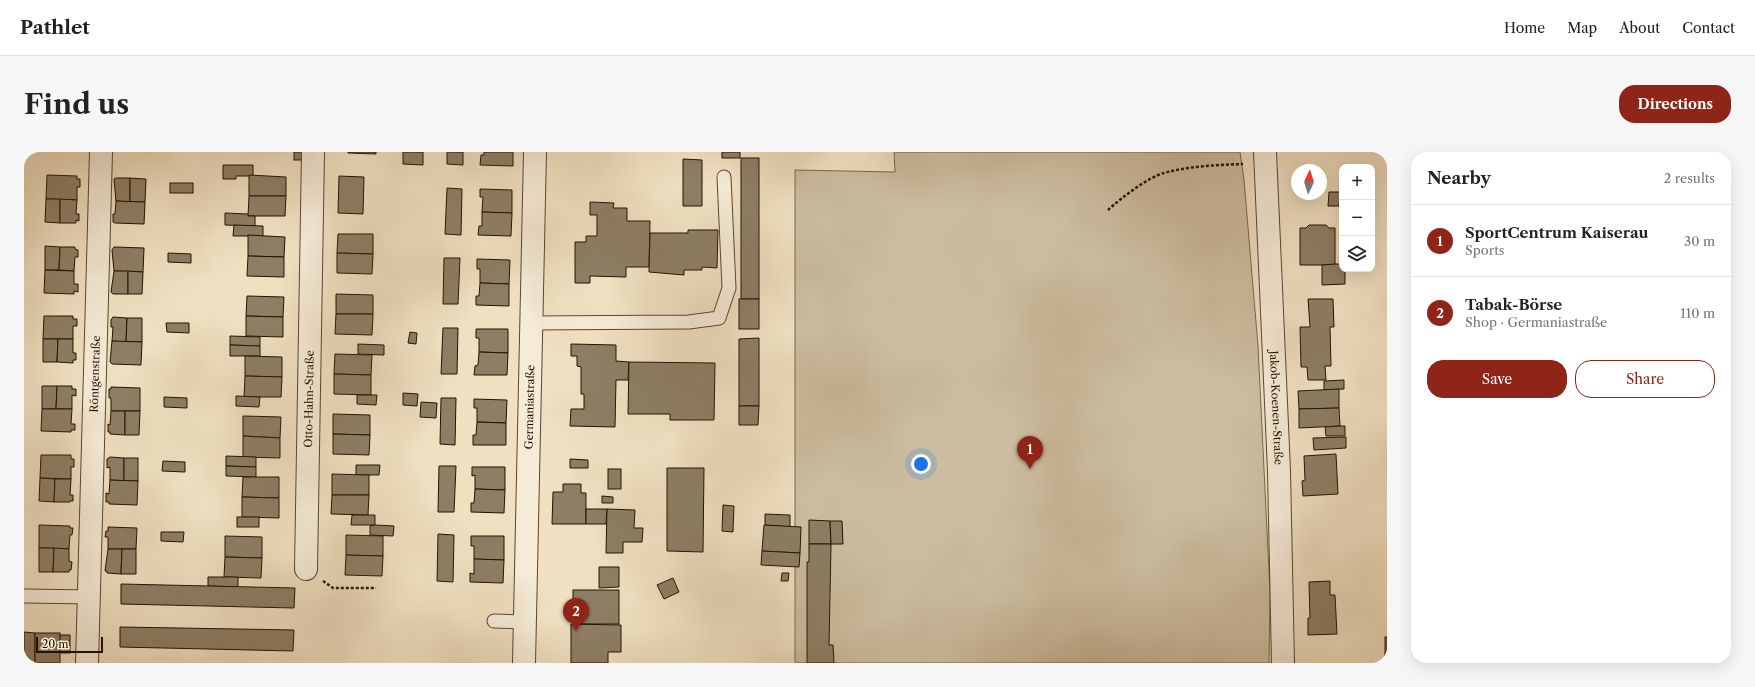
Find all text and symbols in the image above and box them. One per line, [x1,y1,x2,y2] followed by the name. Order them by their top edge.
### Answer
[20,16,90,39] text: Pathlet
[1504,19,1545,37] text: Home
[1567,19,1597,37] text: Map
[1619,19,1660,37] text: About
[1682,19,1735,37] text: Contact
[1619,85,1731,123] button: Directions
[24,87,129,121] text: Find us
[1291,164,1327,200] north arrow
[1339,164,1375,272] map controls
[1339,164,1375,200] button: +
[1427,168,1491,188] text: Nearby
[1664,170,1715,186] text: 2 results
[1339,200,1375,236] button: −
[1465,223,1649,242] text: SportCentrum Kaiserau
[1437,233,1443,249] text: 1
[1684,233,1715,249] text: 30 m
[1339,236,1375,272] button: layers
[1465,242,1504,258] text: Sports
[1465,295,1562,314] text: Tabak-Börse
[1436,305,1444,321] text: 2
[1680,305,1715,321] text: 110 m
[1465,314,1607,330] text: Shop · Germaniastraße
[87,335,103,413] street label: Röntgenstraße
[1267,348,1286,465] street label: Jakob-Koenen-Straße
[301,350,317,448] street label: Otto-Hahn-Straße
[1427,360,1567,398] button: Save
[1575,360,1715,398] button: Share
[522,365,537,450] street label: Germaniastraße
[1017,436,1043,469] pin: 1
[911,454,931,474] your location
[563,598,589,631] pin: 2
[36,635,103,654] scale bar
[42,637,68,651] text: 20 m

